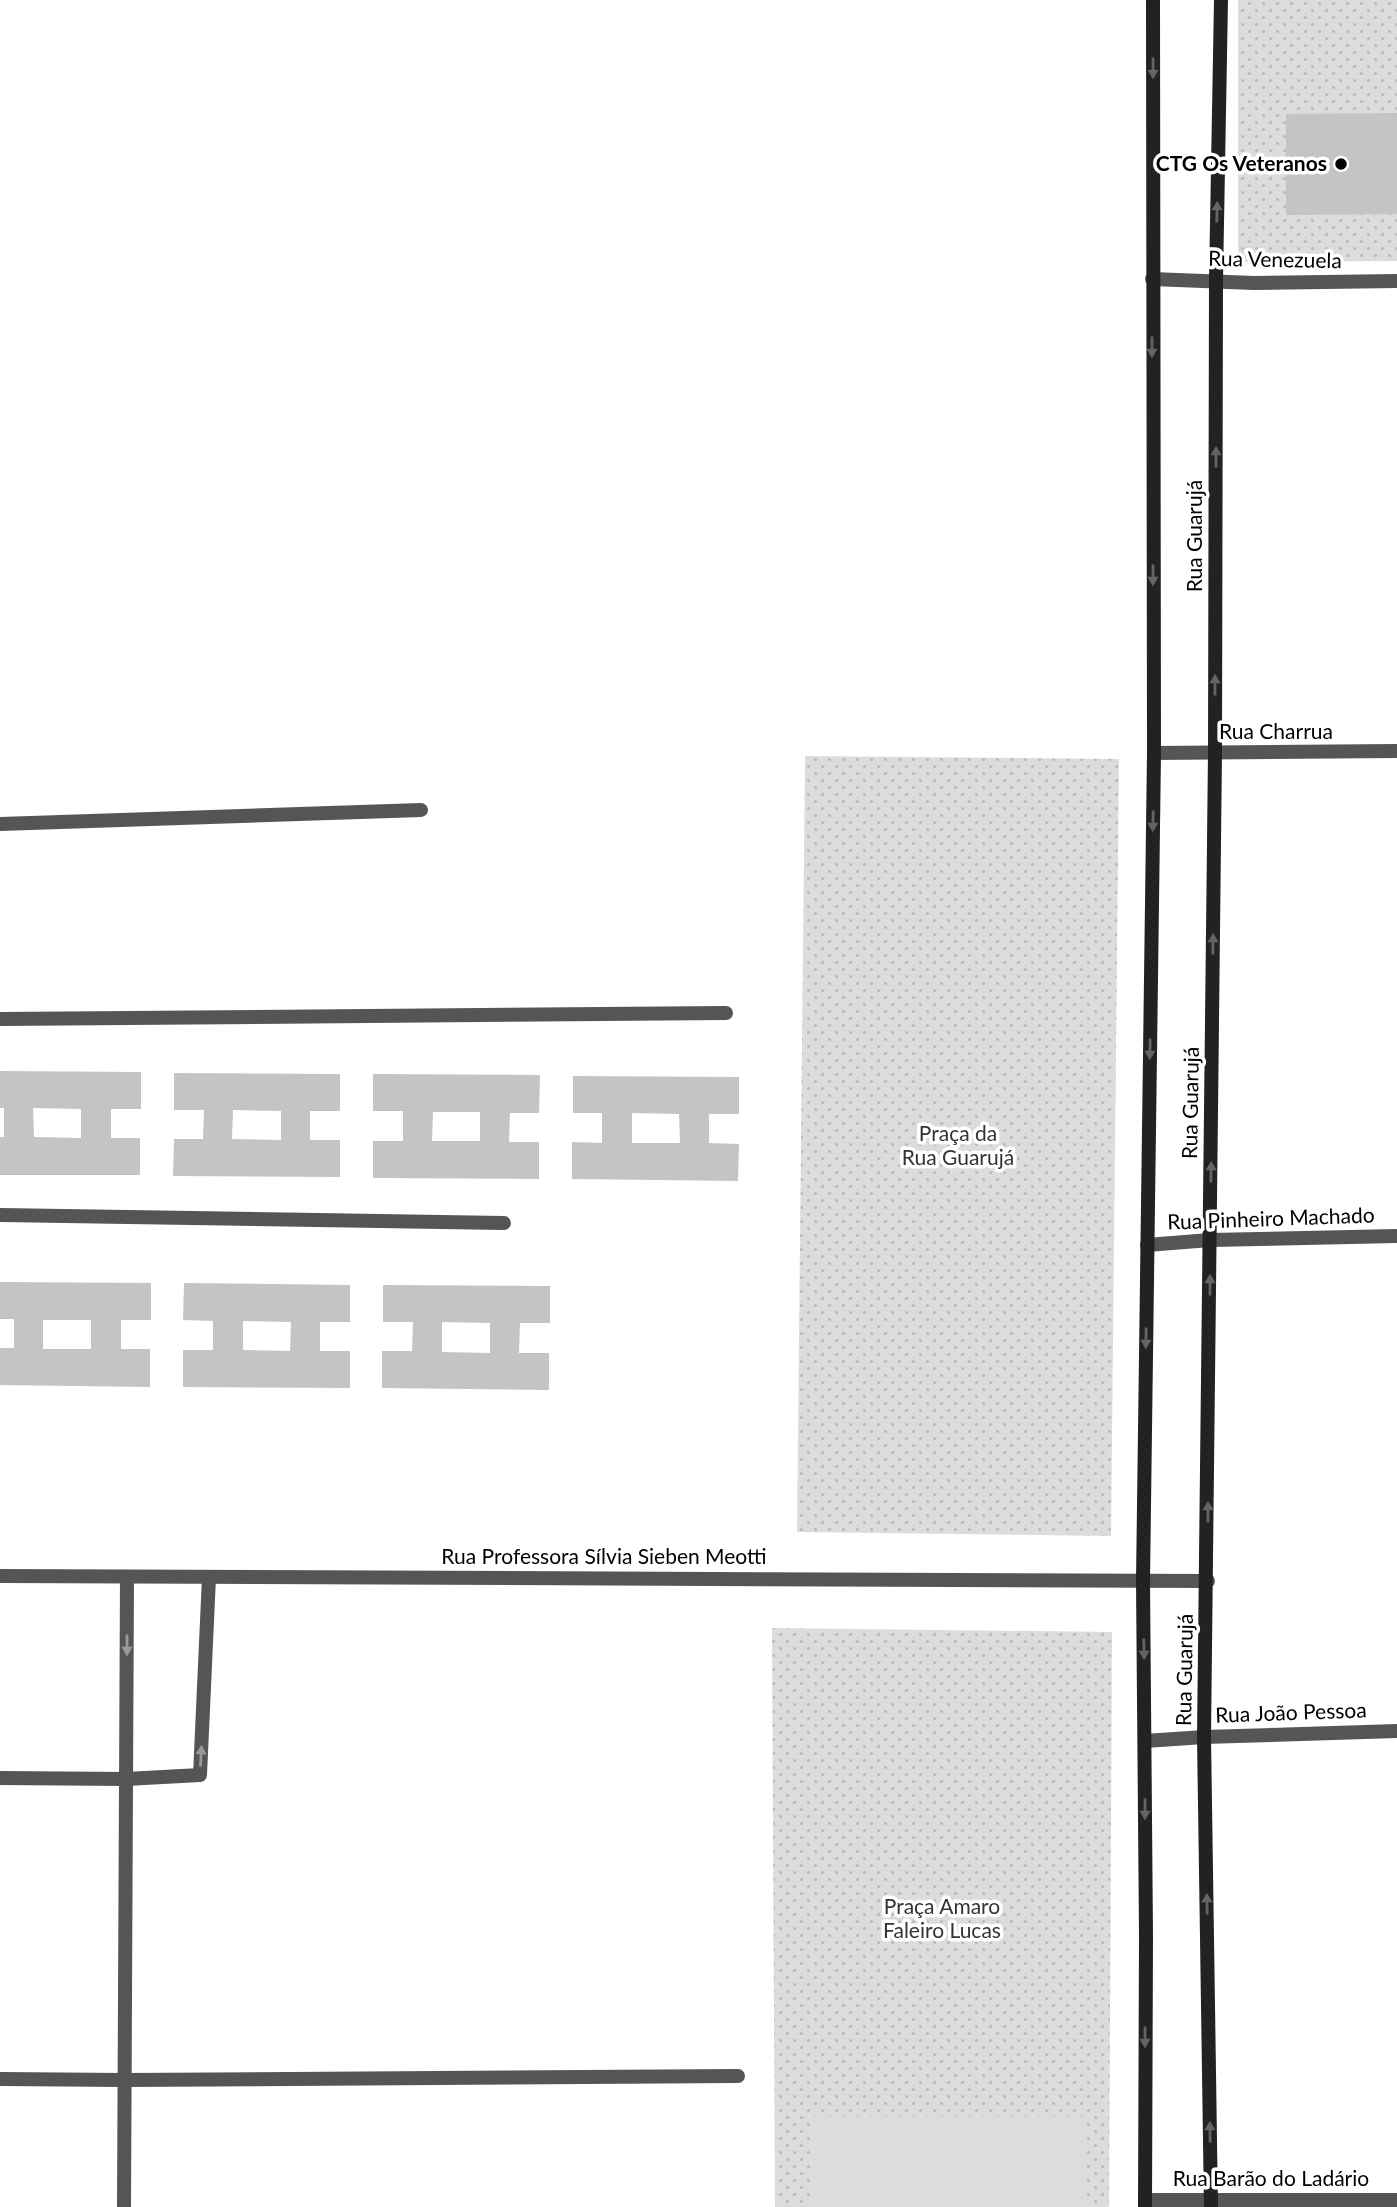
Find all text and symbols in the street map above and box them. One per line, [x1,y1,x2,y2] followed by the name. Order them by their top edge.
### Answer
[1147,57,1159,79] one-way arrow
[1156,150,1327,175] place label: CTG Os Veteranos
[1333,156,1349,172] marker: CTG Os Veteranos
[1212,201,1223,223] one-way arrow
[1208,245,1342,272] street label: Rua Venezuela
[1146,336,1158,358] one-way arrow
[1210,446,1222,468] one-way arrow
[1181,480,1206,592] street label: Rua Guarujá
[1147,564,1159,586] one-way arrow
[1209,673,1221,695] one-way arrow
[1219,718,1333,743] street label: Rua Charrua
[1147,811,1159,833] one-way arrow
[1207,933,1219,955] one-way arrow
[1144,1038,1156,1060] one-way arrow
[1176,1047,1203,1159] street label: Rua Guarujá
[902,1120,1014,1169] park label: Praça da Rua Guarujá
[1205,1160,1217,1182] one-way arrow
[1167,1201,1375,1234] street label: Rua Pinheiro Machado
[1204,1274,1216,1296] one-way arrow
[1140,1327,1152,1349] one-way arrow
[1202,1501,1214,1523] one-way arrow
[441,1543,767,1568] street label: Rua Professora Sílvia Sieben Meotti
[1170,1614,1197,1726] street label: Rua Guarujá
[121,1634,133,1656] one-way arrow
[1138,1638,1149,1660] one-way arrow
[1215,1696,1367,1727] street label: Rua João Pessoa
[195,1745,206,1767] one-way arrow
[1139,1798,1151,1820] one-way arrow
[883,1893,1001,1942] park label: Praça Amaro Faleiro Lucas
[1201,1893,1213,1915] one-way arrow
[1139,2026,1151,2048] one-way arrow
[1205,2121,1216,2143] one-way arrow
[1173,2165,1369,2190] street label: Rua Barão do Ladário

